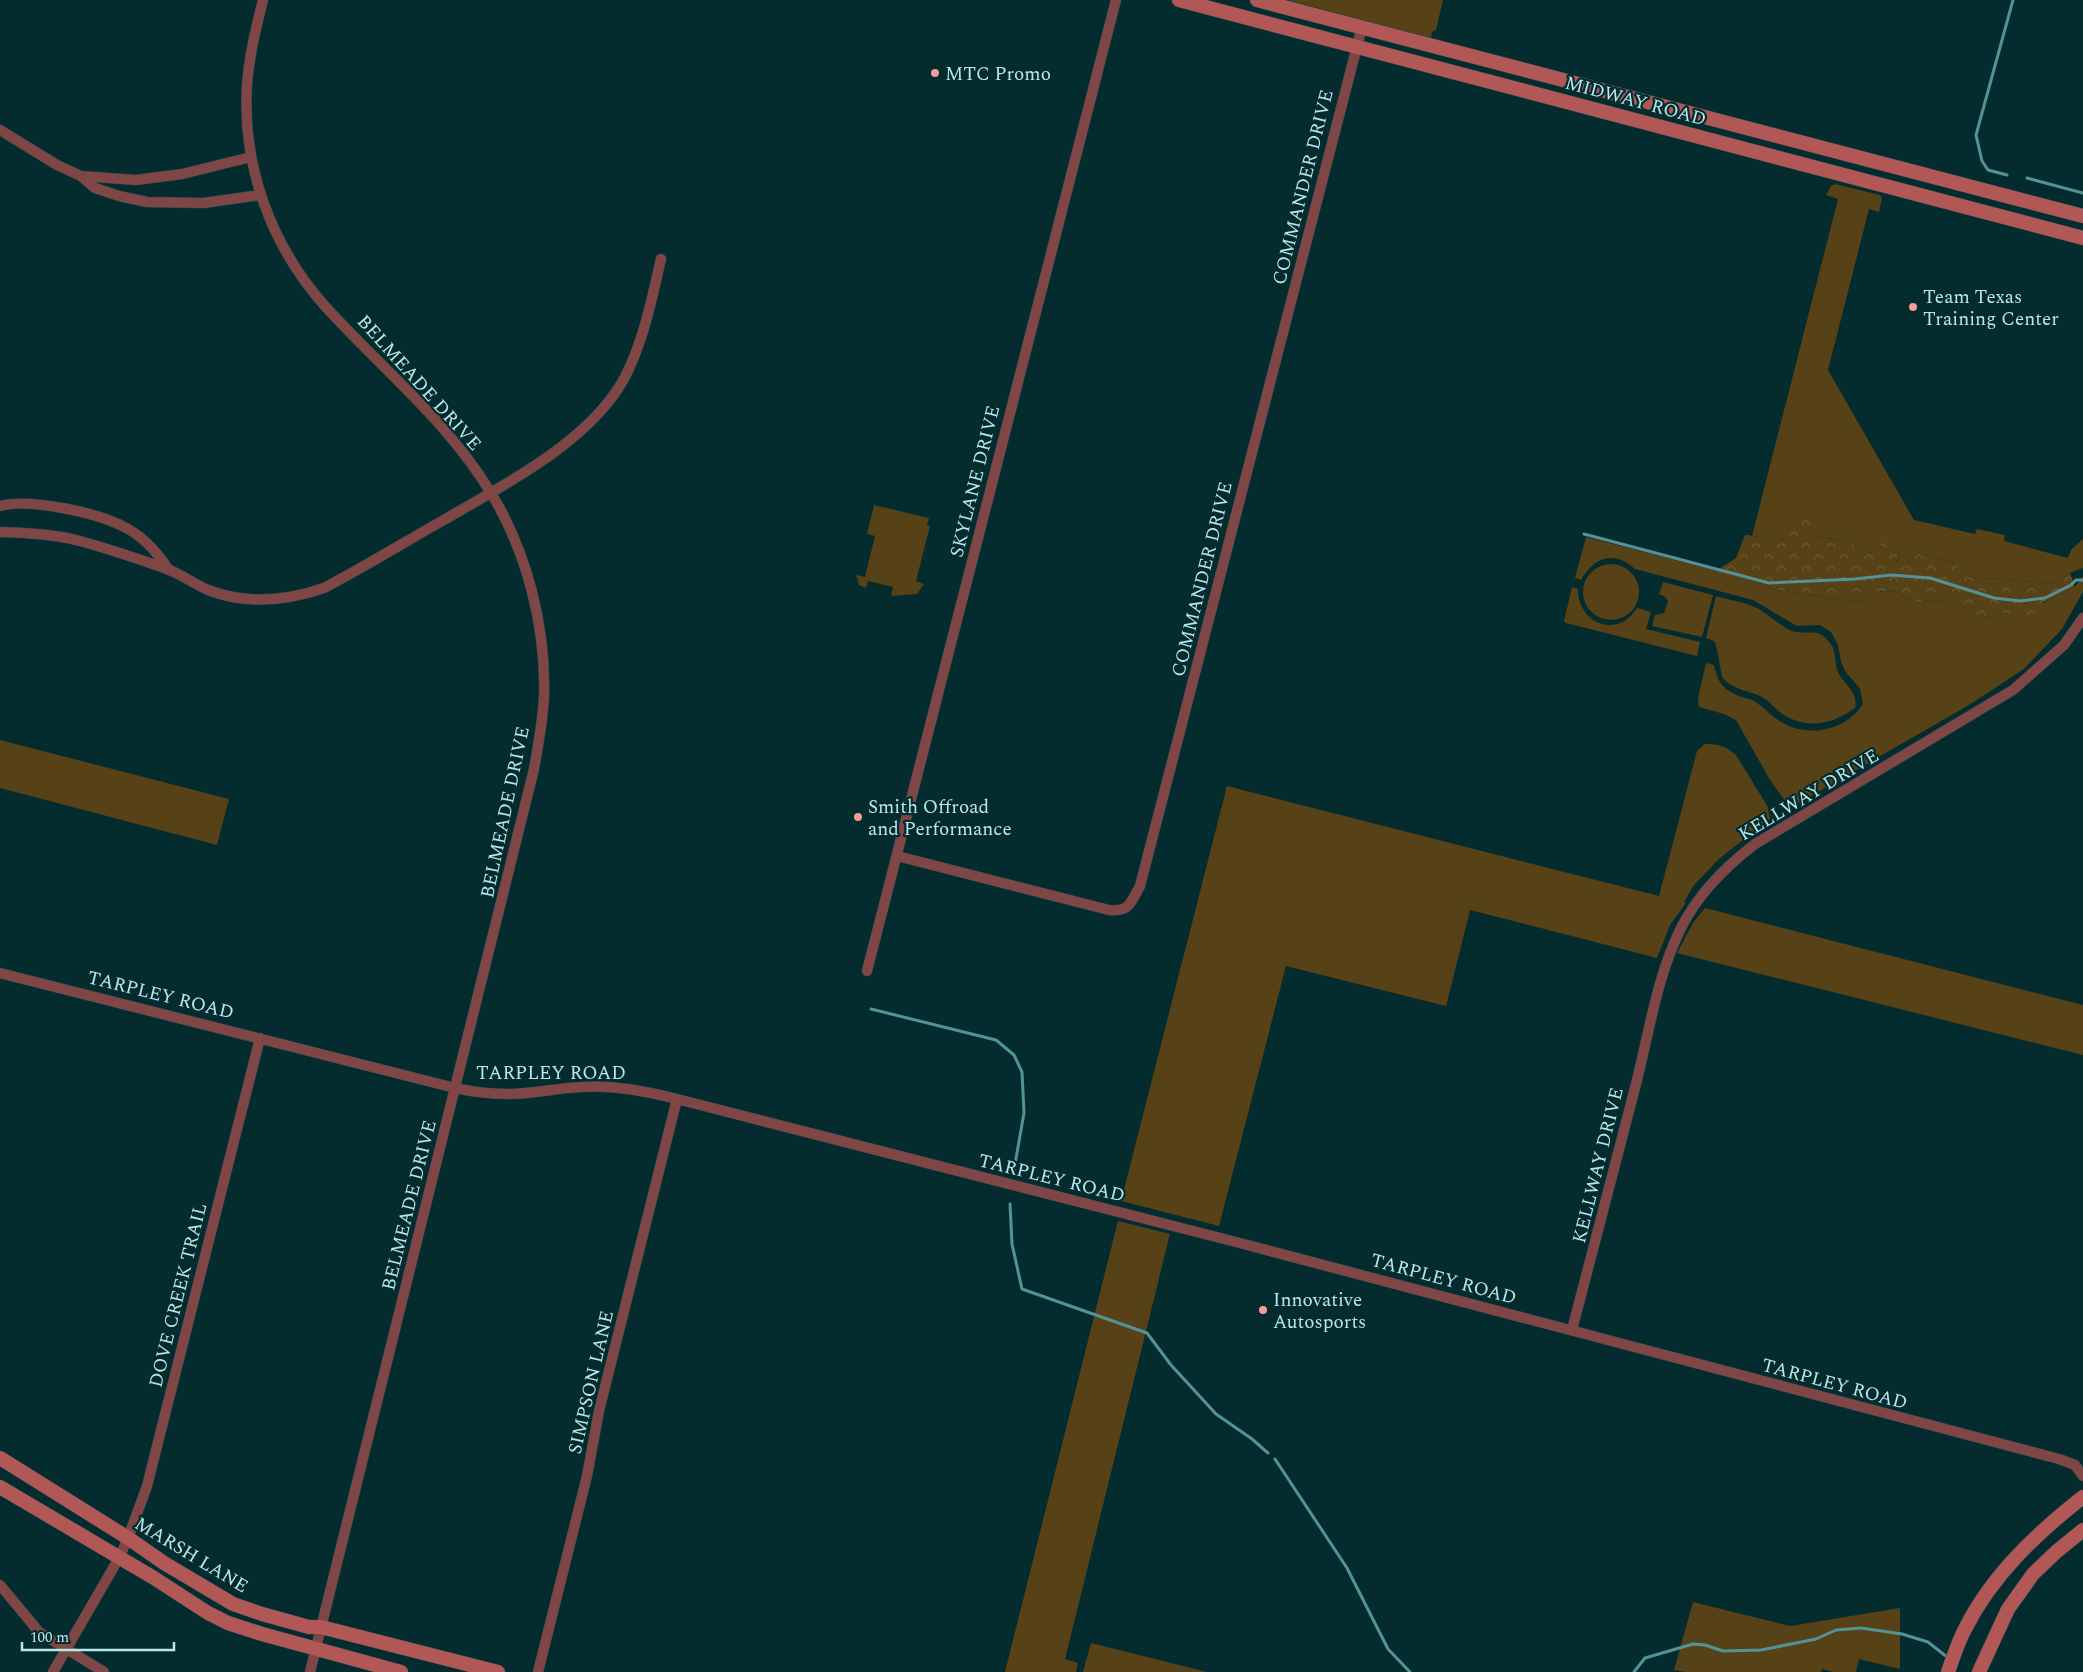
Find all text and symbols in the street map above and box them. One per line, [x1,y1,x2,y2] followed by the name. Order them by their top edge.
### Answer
[945,60,1051,89] place label: MTC Promo
[929,67,941,79] marker: MTC Promo
[1562,69,1710,134] street label: MIDWAY ROAD
[1265,87,1342,288] street label: COMMANDER DRIVE
[1923,283,2059,334] place label: Team Texas Training Center
[1907,301,1919,313] marker: Team Texas Training Center
[350,308,488,458] street label: BELMEADE DRIVE
[943,402,1008,560] street label: SKYLANE DRIVE
[1164,479,1241,680] street label: COMMANDER DRIVE
[473,724,538,901] street label: BELMEADE DRIVE
[1733,742,1885,849] street label: KELLWAY DRIVE
[868,793,1012,844] place label: Smith Offroad and Performance
[852,811,864,823] marker: Smith Offroad and Performance
[84,963,237,1028] street label: TARPLEY ROAD
[476,1059,626,1088] street label: TARPLEY ROAD
[1565,1084,1632,1246] street label: KELLWAY DRIVE
[374,1117,445,1294] street label: BELMEADE DRIVE
[975,1146,1128,1211] street label: TARPLEY ROAD
[141,1200,215,1391] street label: DOVE CREEK TRAIL
[1367,1246,1520,1313] street label: TARPLEY ROAD
[1273,1286,1366,1337] place label: Innovative Autosports
[1257,1304,1269,1316] marker: Innovative Autosports
[561,1308,622,1457] street label: SIMPSON LANE
[1758,1351,1911,1418] street label: TARPLEY ROAD
[129,1510,254,1601] street label: MARSH LANE
[22,1620,175,1652] scale bar
[30,1626,69,1649] text: 100 m

